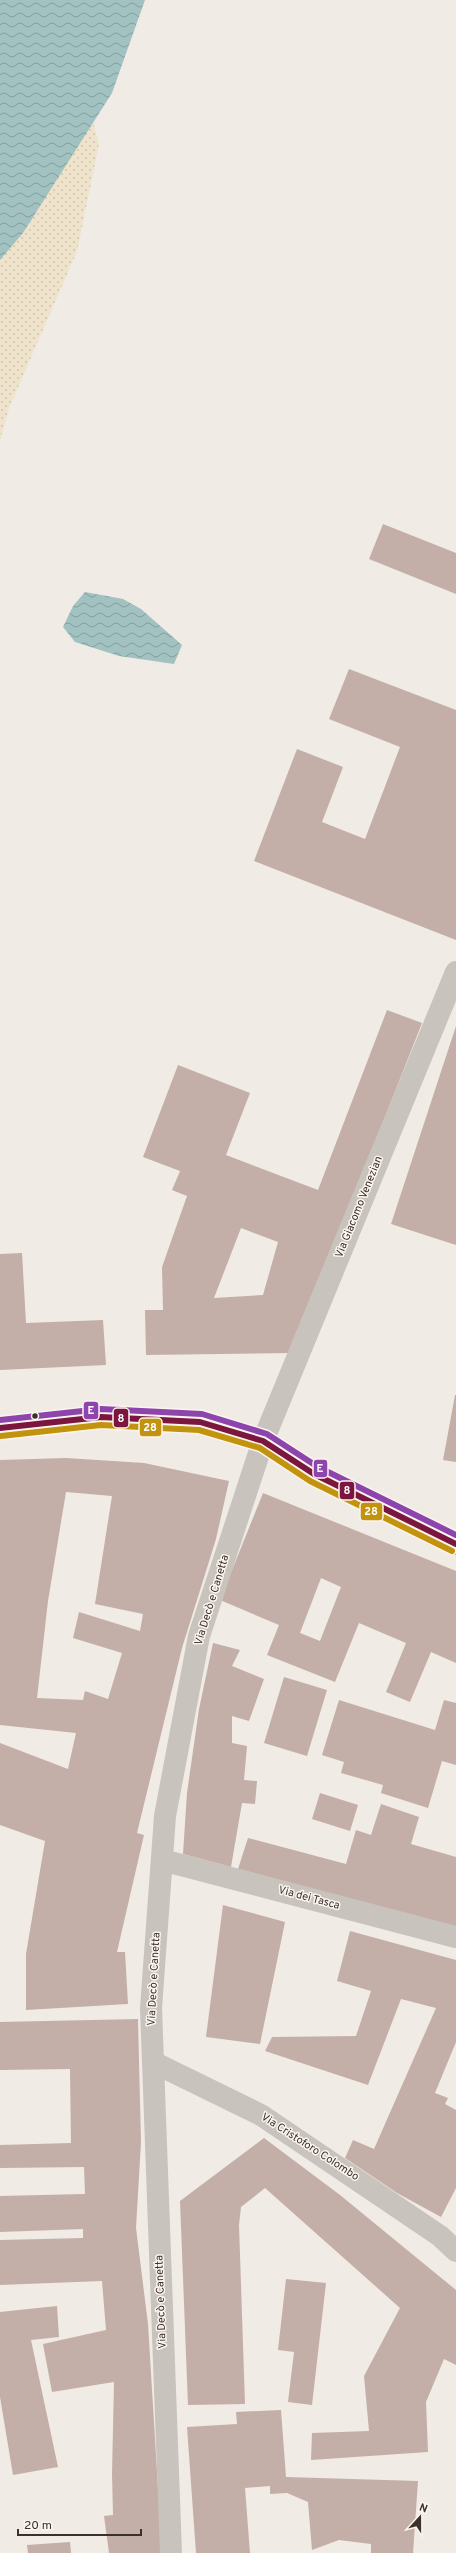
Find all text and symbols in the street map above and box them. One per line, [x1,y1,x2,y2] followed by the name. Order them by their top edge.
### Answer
[332,1154,386,1260] street label: Via Giacomo Venezian
[83,1401,99,1420] line badge: E
[88,1404,95,1418] text: E
[113,1408,129,1428] line badge: 8
[30,1411,40,1421] unlabelled marker
[118,1412,125,1426] text: 8
[139,1418,162,1437] line badge: 28
[143,1421,157,1435] text: 28
[313,1459,328,1478] line badge: E
[317,1462,324,1476] text: E
[339,1481,355,1500] line badge: 8
[344,1484,351,1498] text: 8
[360,1502,383,1521] line badge: 28
[364,1505,378,1519] text: 28
[192,1553,232,1647] street label: Via Decò e Canetta
[277,1883,341,1913] street label: Via dei Tasca
[145,1932,163,2026] street label: Via Decò e Canetta
[258,2110,362,2184] street label: Via Cristoforo Colombo
[152,2255,170,2349] street label: Via Decò e Canetta
[400,2497,440,2537] north arrow
[417,2501,429,2517] text: N
[18,2511,141,2537] scale bar
[24,2518,52,2534] text: 20 m

